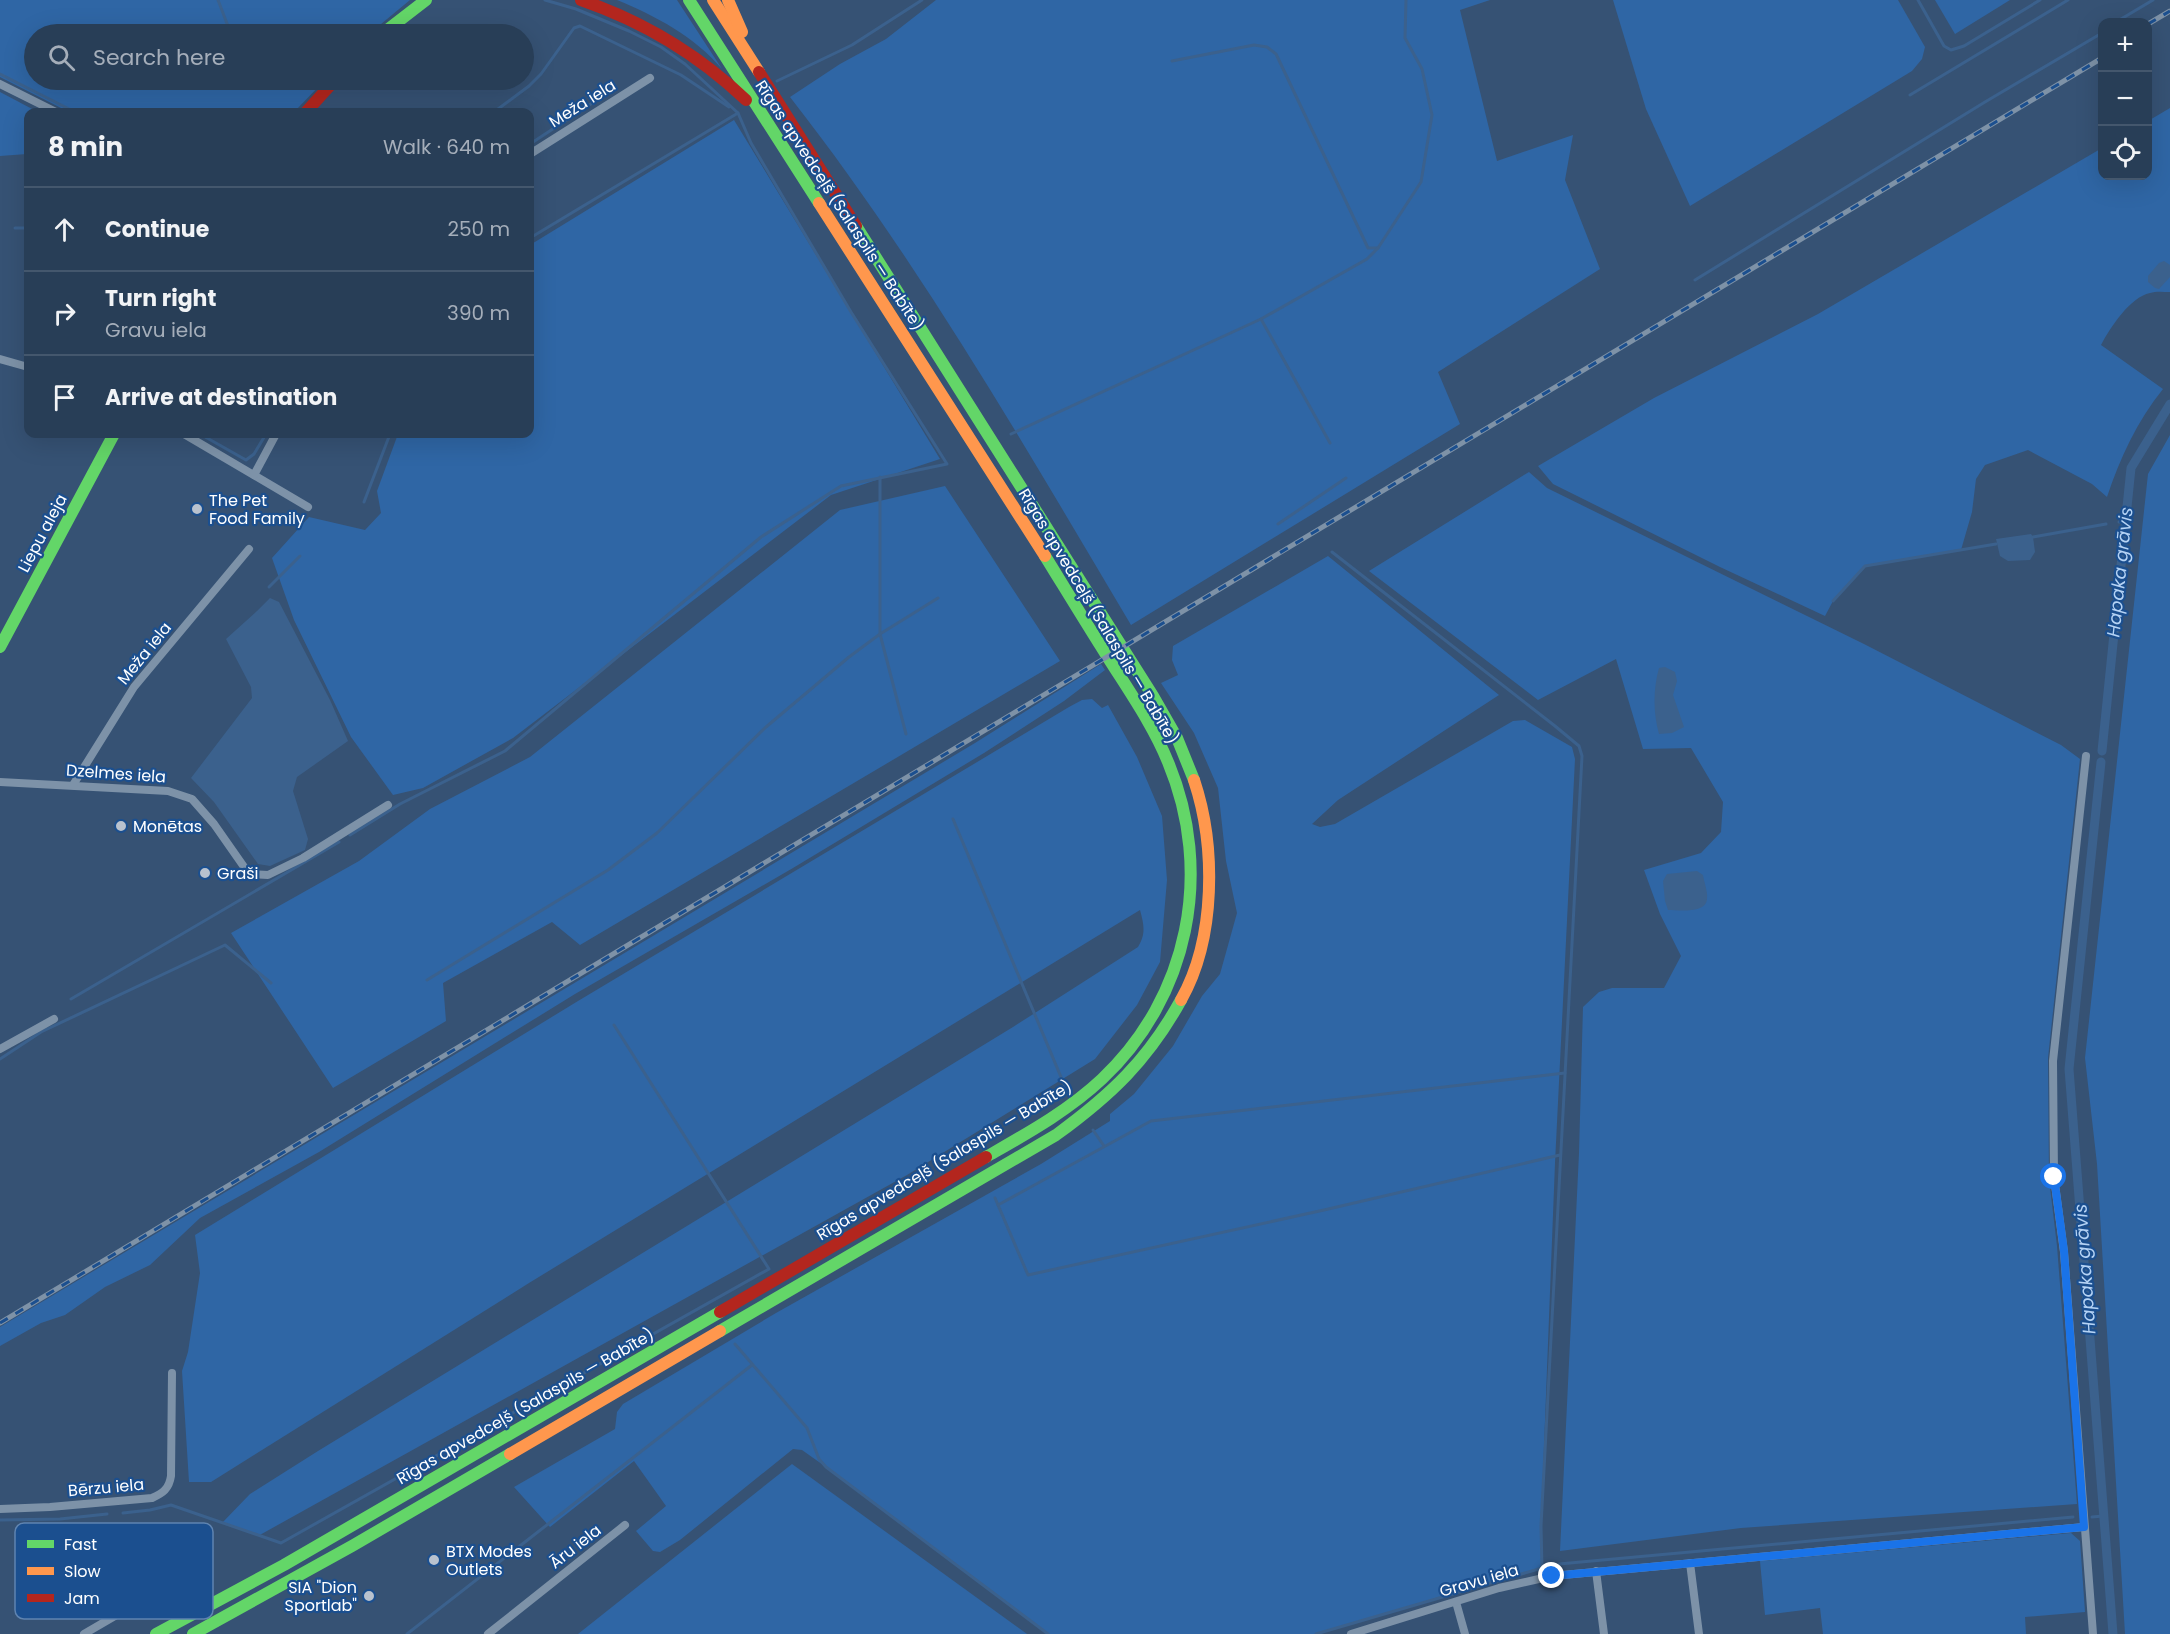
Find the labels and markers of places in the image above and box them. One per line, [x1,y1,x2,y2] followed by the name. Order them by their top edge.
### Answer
[209,489,305,530] place label: The Pet Food Family
[190,502,204,516] marker: The Pet Food Family
[133,815,202,838] place label: Monētas
[114,819,128,833] marker: Monētas
[217,862,259,885] place label: Graši
[198,866,212,880] marker: Graši
[446,1540,532,1581] place label: BTX Modes Outlets
[427,1553,441,1567] marker: BTX Modes Outlets
[285,1576,357,1617] place label: SIA "Dion Sportlab"
[362,1589,376,1603] marker: SIA "Dion Sportlab"

